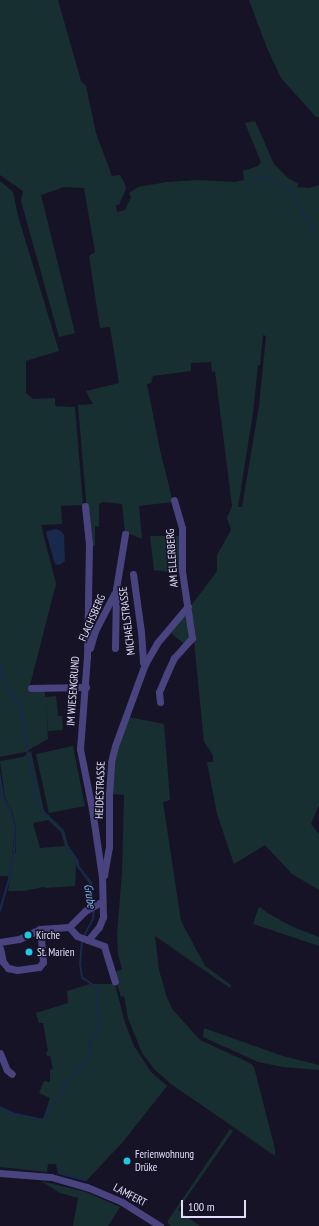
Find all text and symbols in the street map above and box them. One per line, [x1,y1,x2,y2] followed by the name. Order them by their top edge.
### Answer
[163,528,181,588] street label: AM ELLERBERG
[116,586,138,656] street label: MICHAELSTRASSE
[76,592,108,644] street label: FLACHSBERG
[64,656,82,726] street label: IM WIESENGRUND
[92,761,108,819] street label: HEIDESTRASSE
[81,883,99,909] water label: Grube
[36,928,60,942] place label: Kirche
[23,930,33,940] marker: Kirche
[37,945,75,959] place label: St. Marien
[24,947,34,957] marker: St. Marien
[135,1148,194,1174] place label: Ferienwohnung Drüke
[122,1156,132,1166] marker: Ferienwohnung Drüke
[111,1181,149,1209] street label: LAMFERT
[183,1192,248,1218] scale bar
[188,1199,215,1214] text: 100 m

